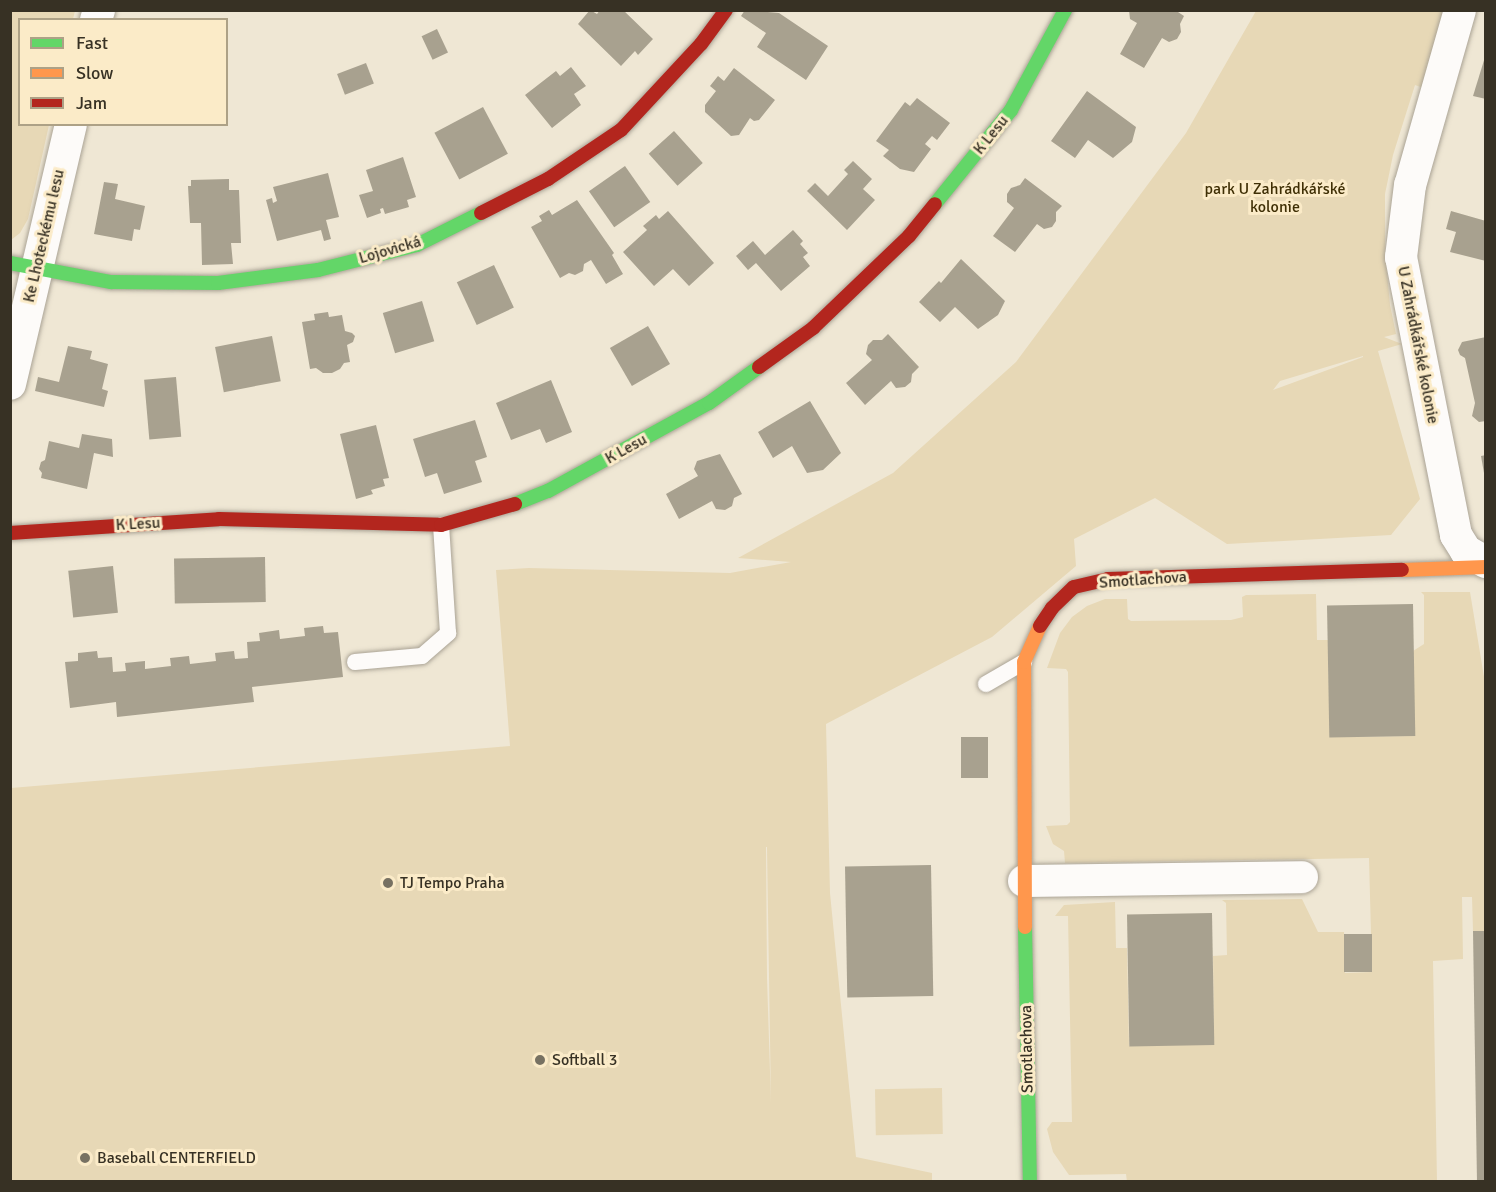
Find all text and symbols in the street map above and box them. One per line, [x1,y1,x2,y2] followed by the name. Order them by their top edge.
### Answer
[18,18,228,126] legend
[76,32,108,54] text: Fast
[76,62,113,84] text: Slow
[76,92,107,114] text: Jam
[969,112,1013,158] street label: K Lesu
[19,168,69,304] street label: Ke Lhoteckému lesu
[1205,179,1345,217] park label: park U Zahrádkářské kolonie
[357,232,423,268] street label: Lojovická
[1393,264,1443,426] street label: U Zahrádkářské kolonie
[602,430,650,468] street label: K Lesu
[115,513,161,535] street label: K Lesu
[1098,567,1188,593] street label: Smotlachova
[400,873,505,893] place label: TJ Tempo Praha
[381,876,395,890] marker: TJ Tempo Praha
[1017,1005,1037,1093] street label: Smotlachova
[552,1050,617,1070] place label: Softball 3
[533,1053,547,1067] marker: Softball 3
[97,1148,256,1168] place label: Baseball CENTERFIELD
[78,1151,92,1165] marker: Baseball CENTERFIELD

